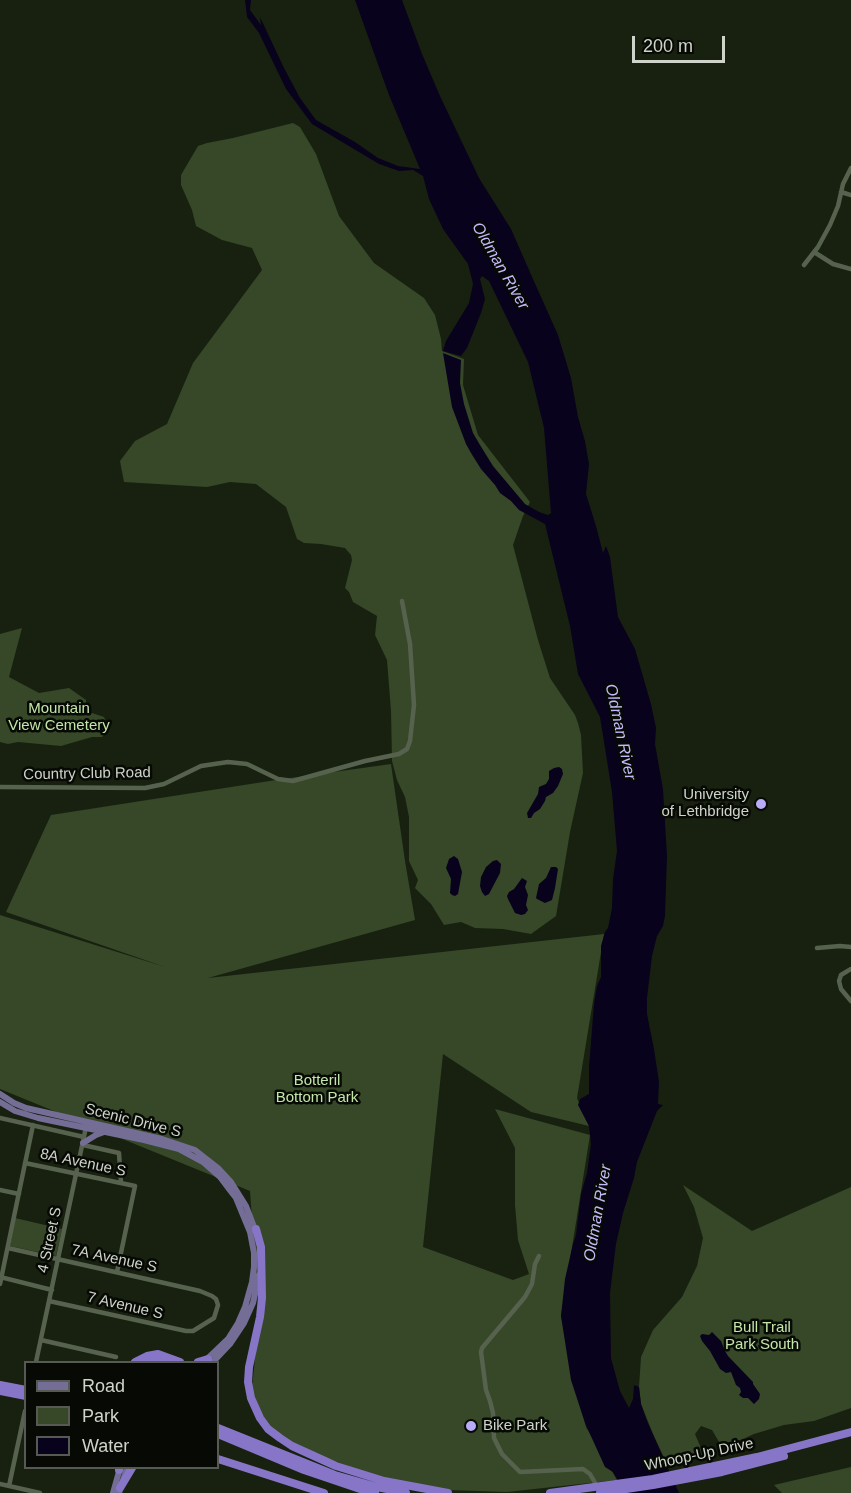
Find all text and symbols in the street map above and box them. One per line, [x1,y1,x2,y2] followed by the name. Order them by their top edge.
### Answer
[635,24,728,62] scale bar
[643,36,693,56] text: 200 m
[467,219,533,313] water label: Oldman River
[600,682,640,782] water label: Oldman River
[8,700,110,735] park label: Mountain View Cemetery
[23,764,151,784] street label: Country Club Road
[661,786,749,821] place label: University of Lethbridge
[754,797,768,811] marker: University of Lethbridge
[276,1072,358,1107] park label: Botteril Bottom Park
[83,1100,183,1142] street label: Scenic Drive S
[38,1145,128,1181] street label: 8A Avenue S
[580,1163,616,1263] water label: Oldman River
[34,1206,66,1274] street label: 4 Street S
[69,1241,159,1277] street label: 7A Avenue S
[85,1289,165,1323] street label: 7 Avenue S
[725,1319,799,1354] park label: Bull Trail Park South
[24,1361,219,1469] legend
[82,1376,125,1396] text: Road
[82,1406,119,1426] text: Park
[483,1417,547,1435] place label: Bike Park
[464,1419,478,1433] marker: Bike Park
[643,1435,755,1475] street label: Whoop-Up Drive
[82,1436,129,1456] text: Water

